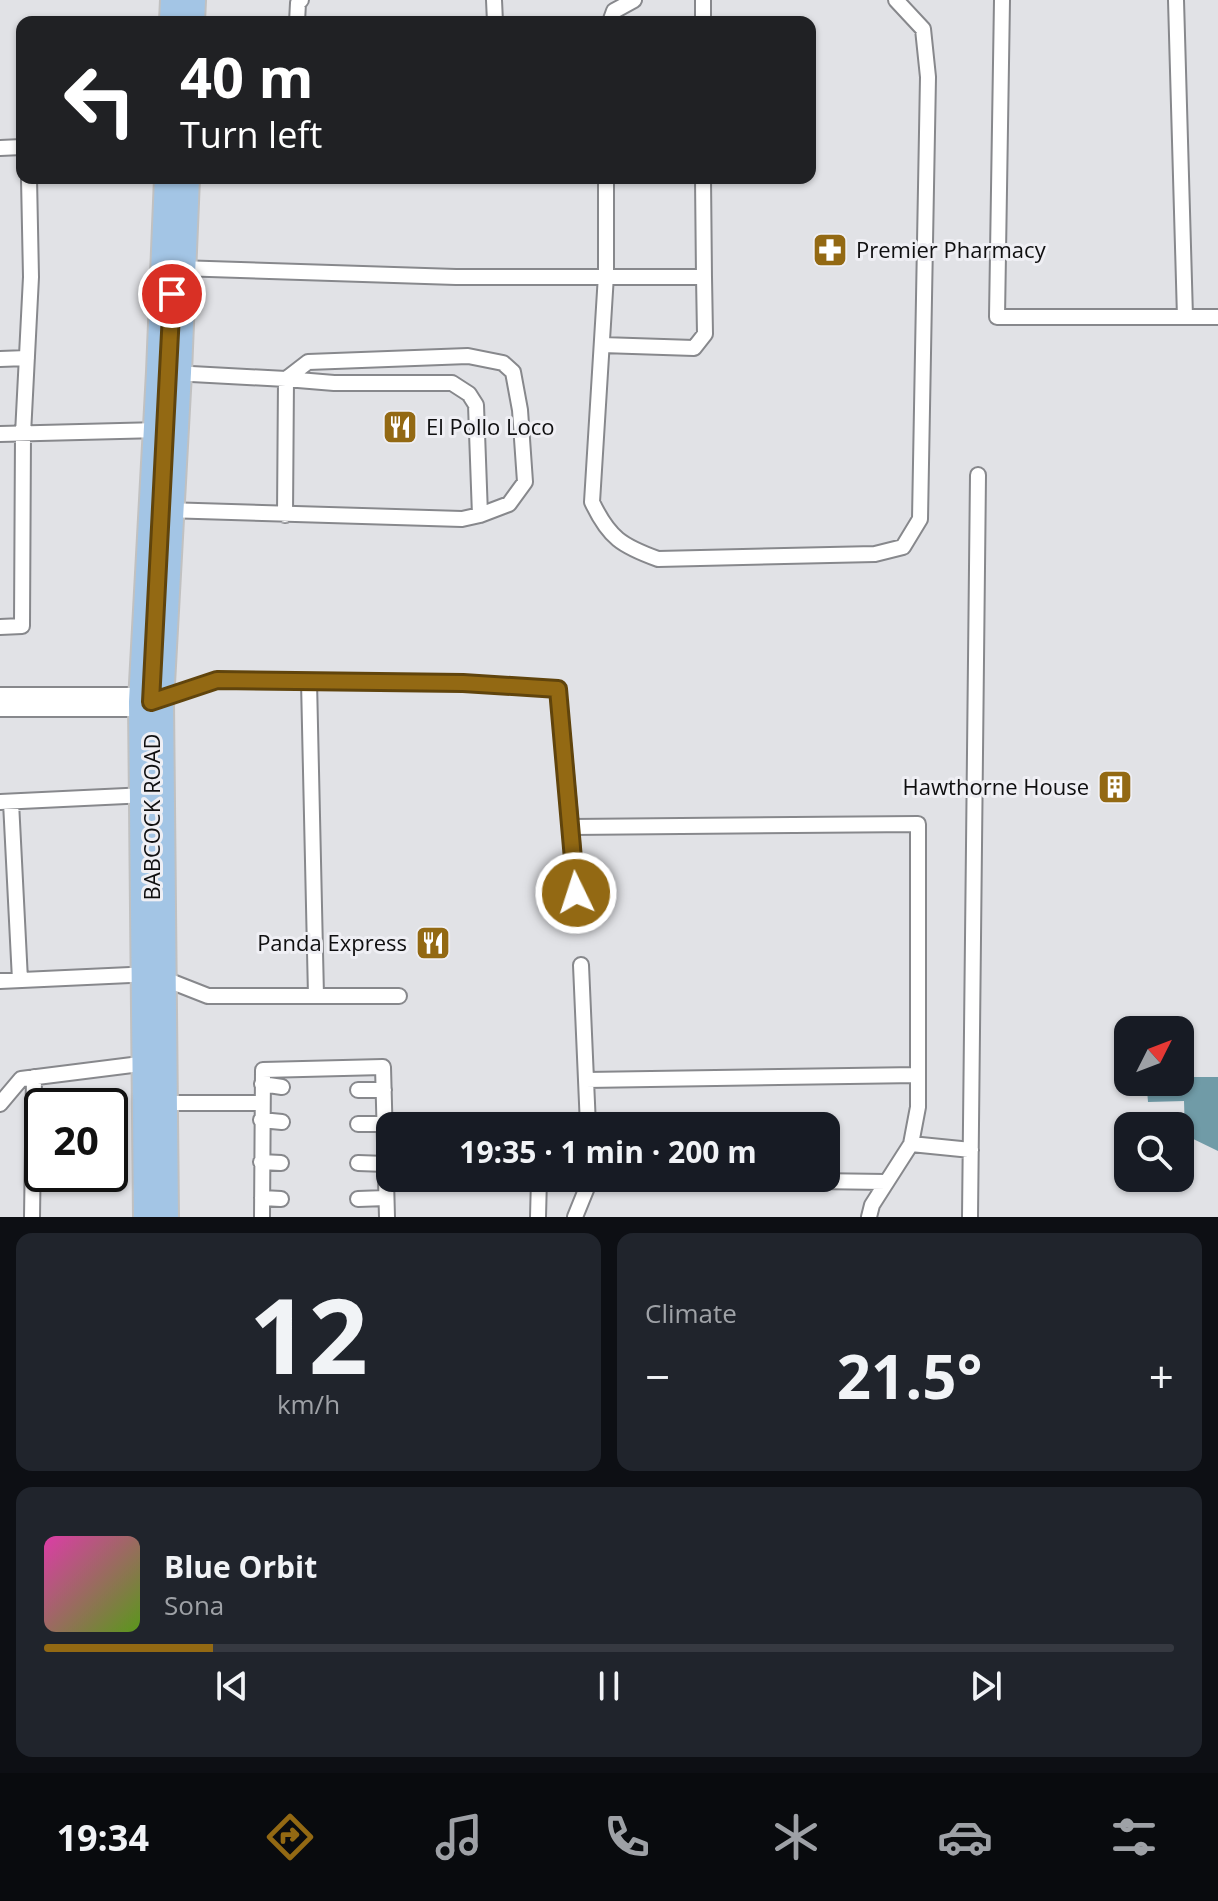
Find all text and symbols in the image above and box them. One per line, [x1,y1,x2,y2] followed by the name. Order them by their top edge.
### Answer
[180,38,314,114] text: 40 m
[48,48,152,152] icon: left
[180,110,322,159] text: Turn left
[811,231,849,269] pharmacy icon: Premier Pharmacy
[856,234,1047,264] place label: Premier Pharmacy
[138,260,206,328] pin
[150,272,194,316] icon: arrive
[381,408,419,446] restaurant icon: El Pollo Loco
[426,411,555,441] place label: El Pollo Loco
[136,734,166,900] street label: BABCOCK ROAD
[1096,768,1134,806] building icon: Hawthorne House
[903,771,1089,801] place label: Hawthorne House
[534,851,618,935] position arrow
[414,924,452,962] restaurant icon: Panda Express
[257,927,407,957] place label: Panda Express
[1114,1016,1194,1096] north arrow
[1114,1016,1194,1192] map controls
[24,1088,128,1192] speed limit sign: 20
[1114,1112,1194,1192] button: search
[459,1131,757,1172] text: 19:35 · 1 min · 200 m
[249,1263,368,1404] text: 12
[645,1295,737,1331] text: Climate
[837,1335,982,1417] text: 21.5°
[645,1346,670,1406] text: −
[1149,1346,1174,1406] text: +
[277,1386,340,1422] text: km/h
[164,1546,317,1587] text: Blue Orbit
[164,1587,224,1623] text: Sona
[210,1664,254,1708] icon: previous
[587,1664,631,1708] icon: pause
[964,1664,1008,1708] icon: next
[262,1809,318,1865] icon: directions
[431,1809,487,1865] icon: music
[599,1809,655,1865] icon: phone
[768,1809,824,1865] icon: climate
[937,1809,993,1865] icon: car
[1106,1809,1162,1865] icon: filters
[56,1813,149,1862] text: 19:34

